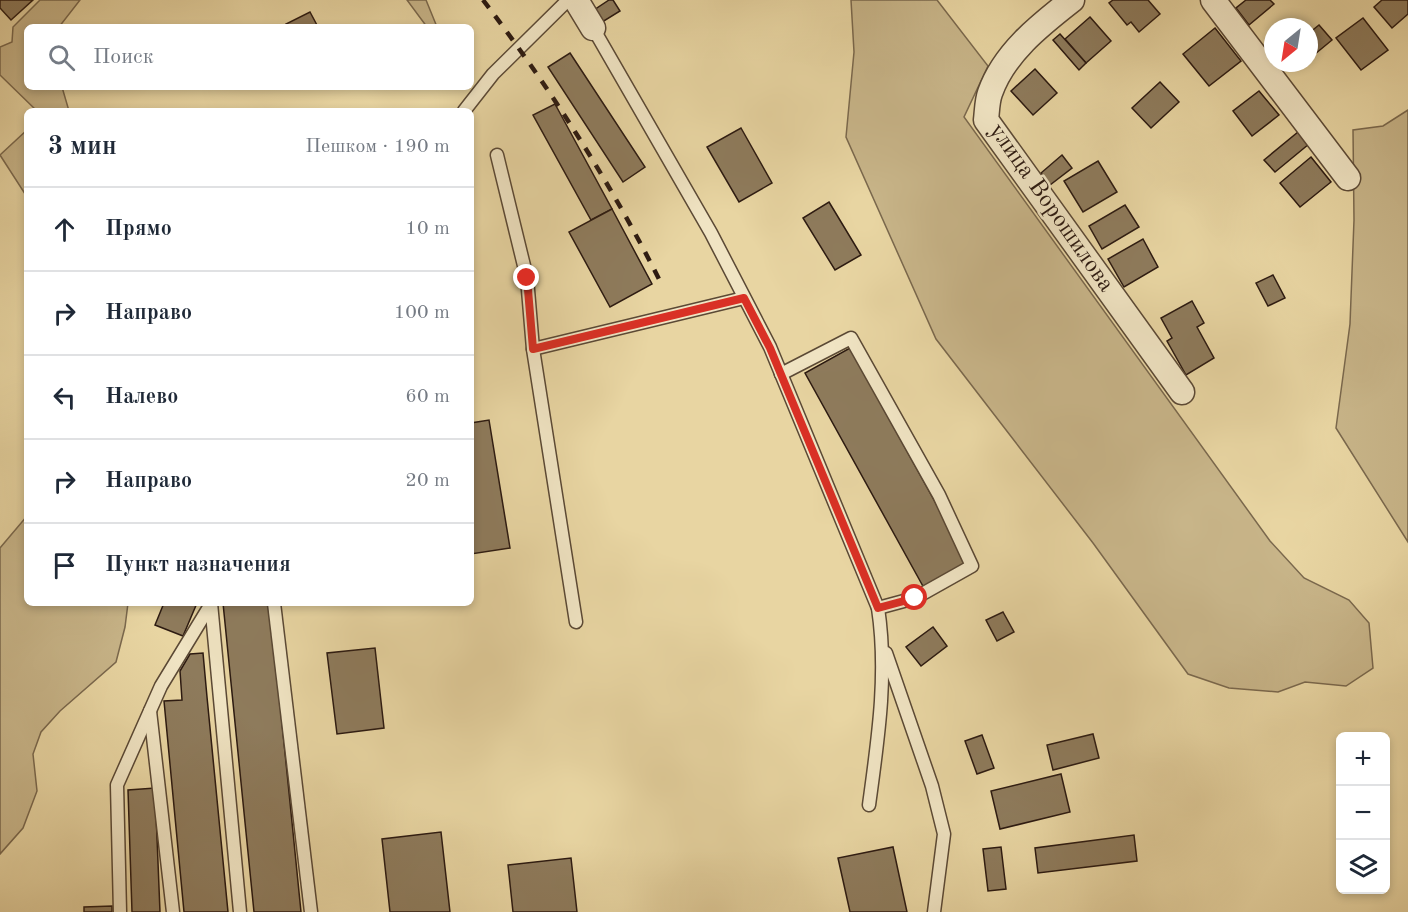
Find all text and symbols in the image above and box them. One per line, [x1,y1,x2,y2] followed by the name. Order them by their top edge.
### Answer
[1264,18,1318,72] north arrow
[24,24,474,90] search box
[45,41,78,74] icon: search
[93,46,154,68] text: Поиск
[984,119,1118,297] street label: улица Ворошилова
[48,134,117,160] text: 3 мин
[305,137,450,157] text: Пешком · 190 m
[48,213,81,246] icon: ahead
[105,218,172,240] text: Прямо
[405,219,450,239] text: 10 m
[513,264,539,290] route end
[48,297,81,330] icon: right
[105,302,192,324] text: Направо
[394,303,450,323] text: 100 m
[48,381,81,414] icon: left
[105,386,178,408] text: Налево
[405,387,450,407] text: 60 m
[48,465,81,498] icon: right
[105,470,192,492] text: Направо
[405,471,450,491] text: 20 m
[48,549,81,582] icon: arrive
[105,554,291,576] text: Пункт назначения
[901,584,927,610] route start
[1336,732,1390,894] map controls
[1336,732,1390,786] button: +
[1336,786,1390,840] button: −
[1336,840,1390,894] button: layers

